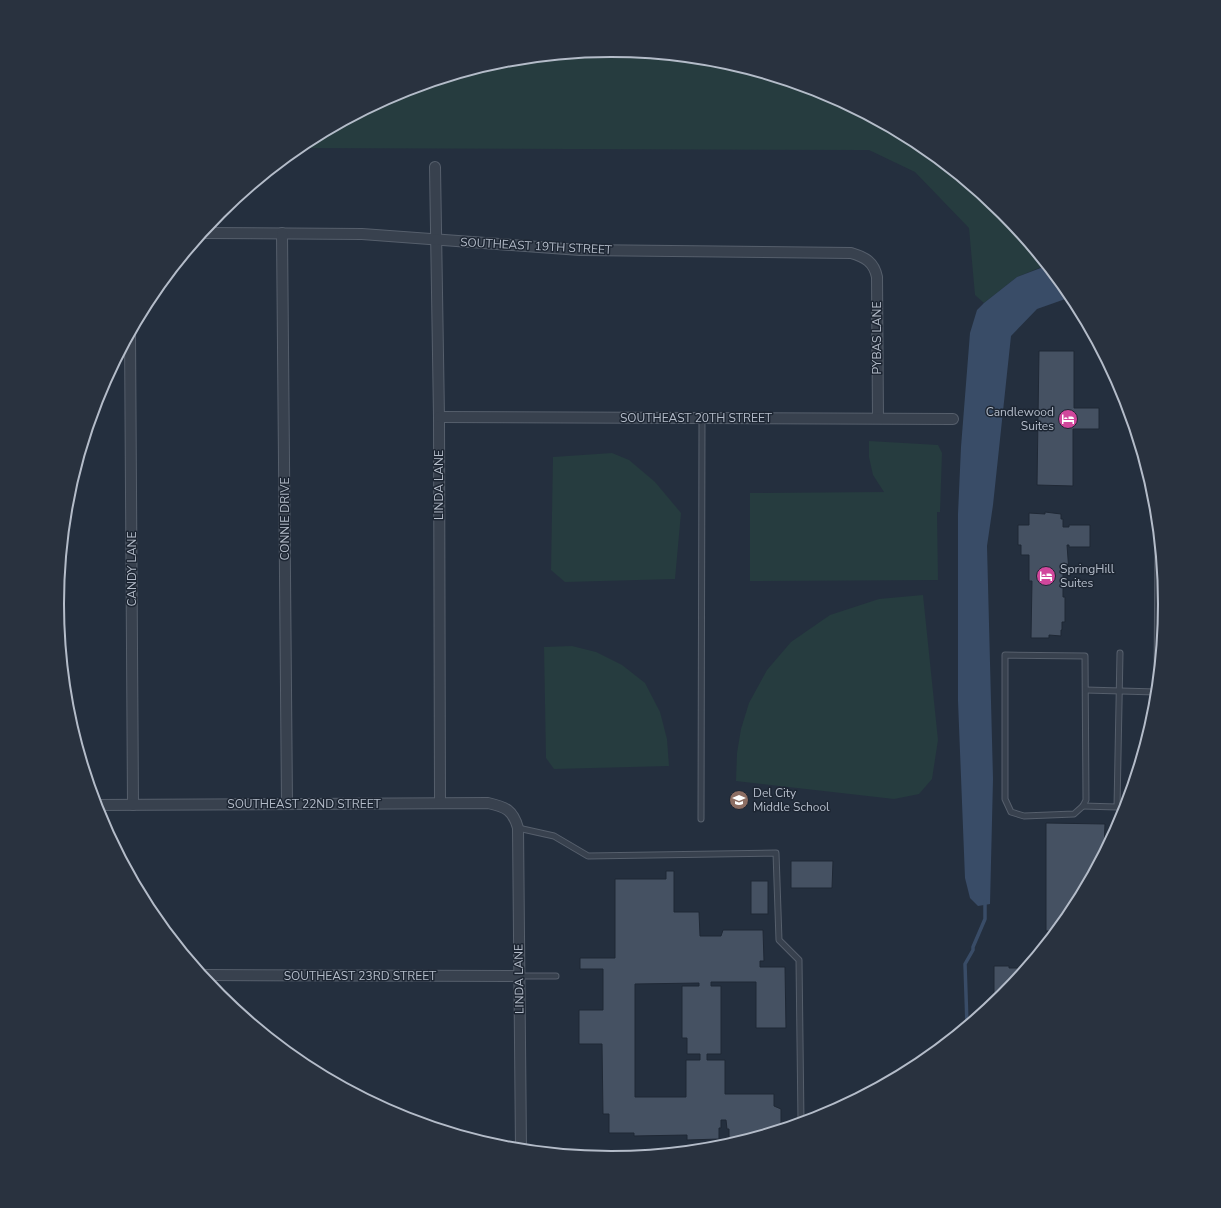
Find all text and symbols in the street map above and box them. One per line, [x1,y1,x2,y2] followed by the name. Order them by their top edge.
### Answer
[460,234,613,258] street label: SOUTHEAST 19TH STREET
[869,302,885,374] street label: PYBAS LANE
[986,404,1054,434] place label: Candlewood Suites
[1057,408,1079,430] hotel icon: Candlewood Suites
[620,410,773,426] street label: SOUTHEAST 20TH STREET
[431,450,447,520] street label: LINDA LANE
[277,477,293,561] street label: CONNIE DRIVE
[124,531,140,607] street label: CANDY LANE
[1060,561,1115,591] place label: SpringHill Suites
[1035,565,1057,587] hotel icon: SpringHill Suites
[753,785,830,815] place label: Del City Middle School
[728,789,750,811] school or university icon: Del City Middle School
[227,796,382,812] street label: SOUTHEAST 22ND STREET
[510,944,528,1014] street label: LINDA LANE
[284,968,437,984] street label: SOUTHEAST 23RD STREET

